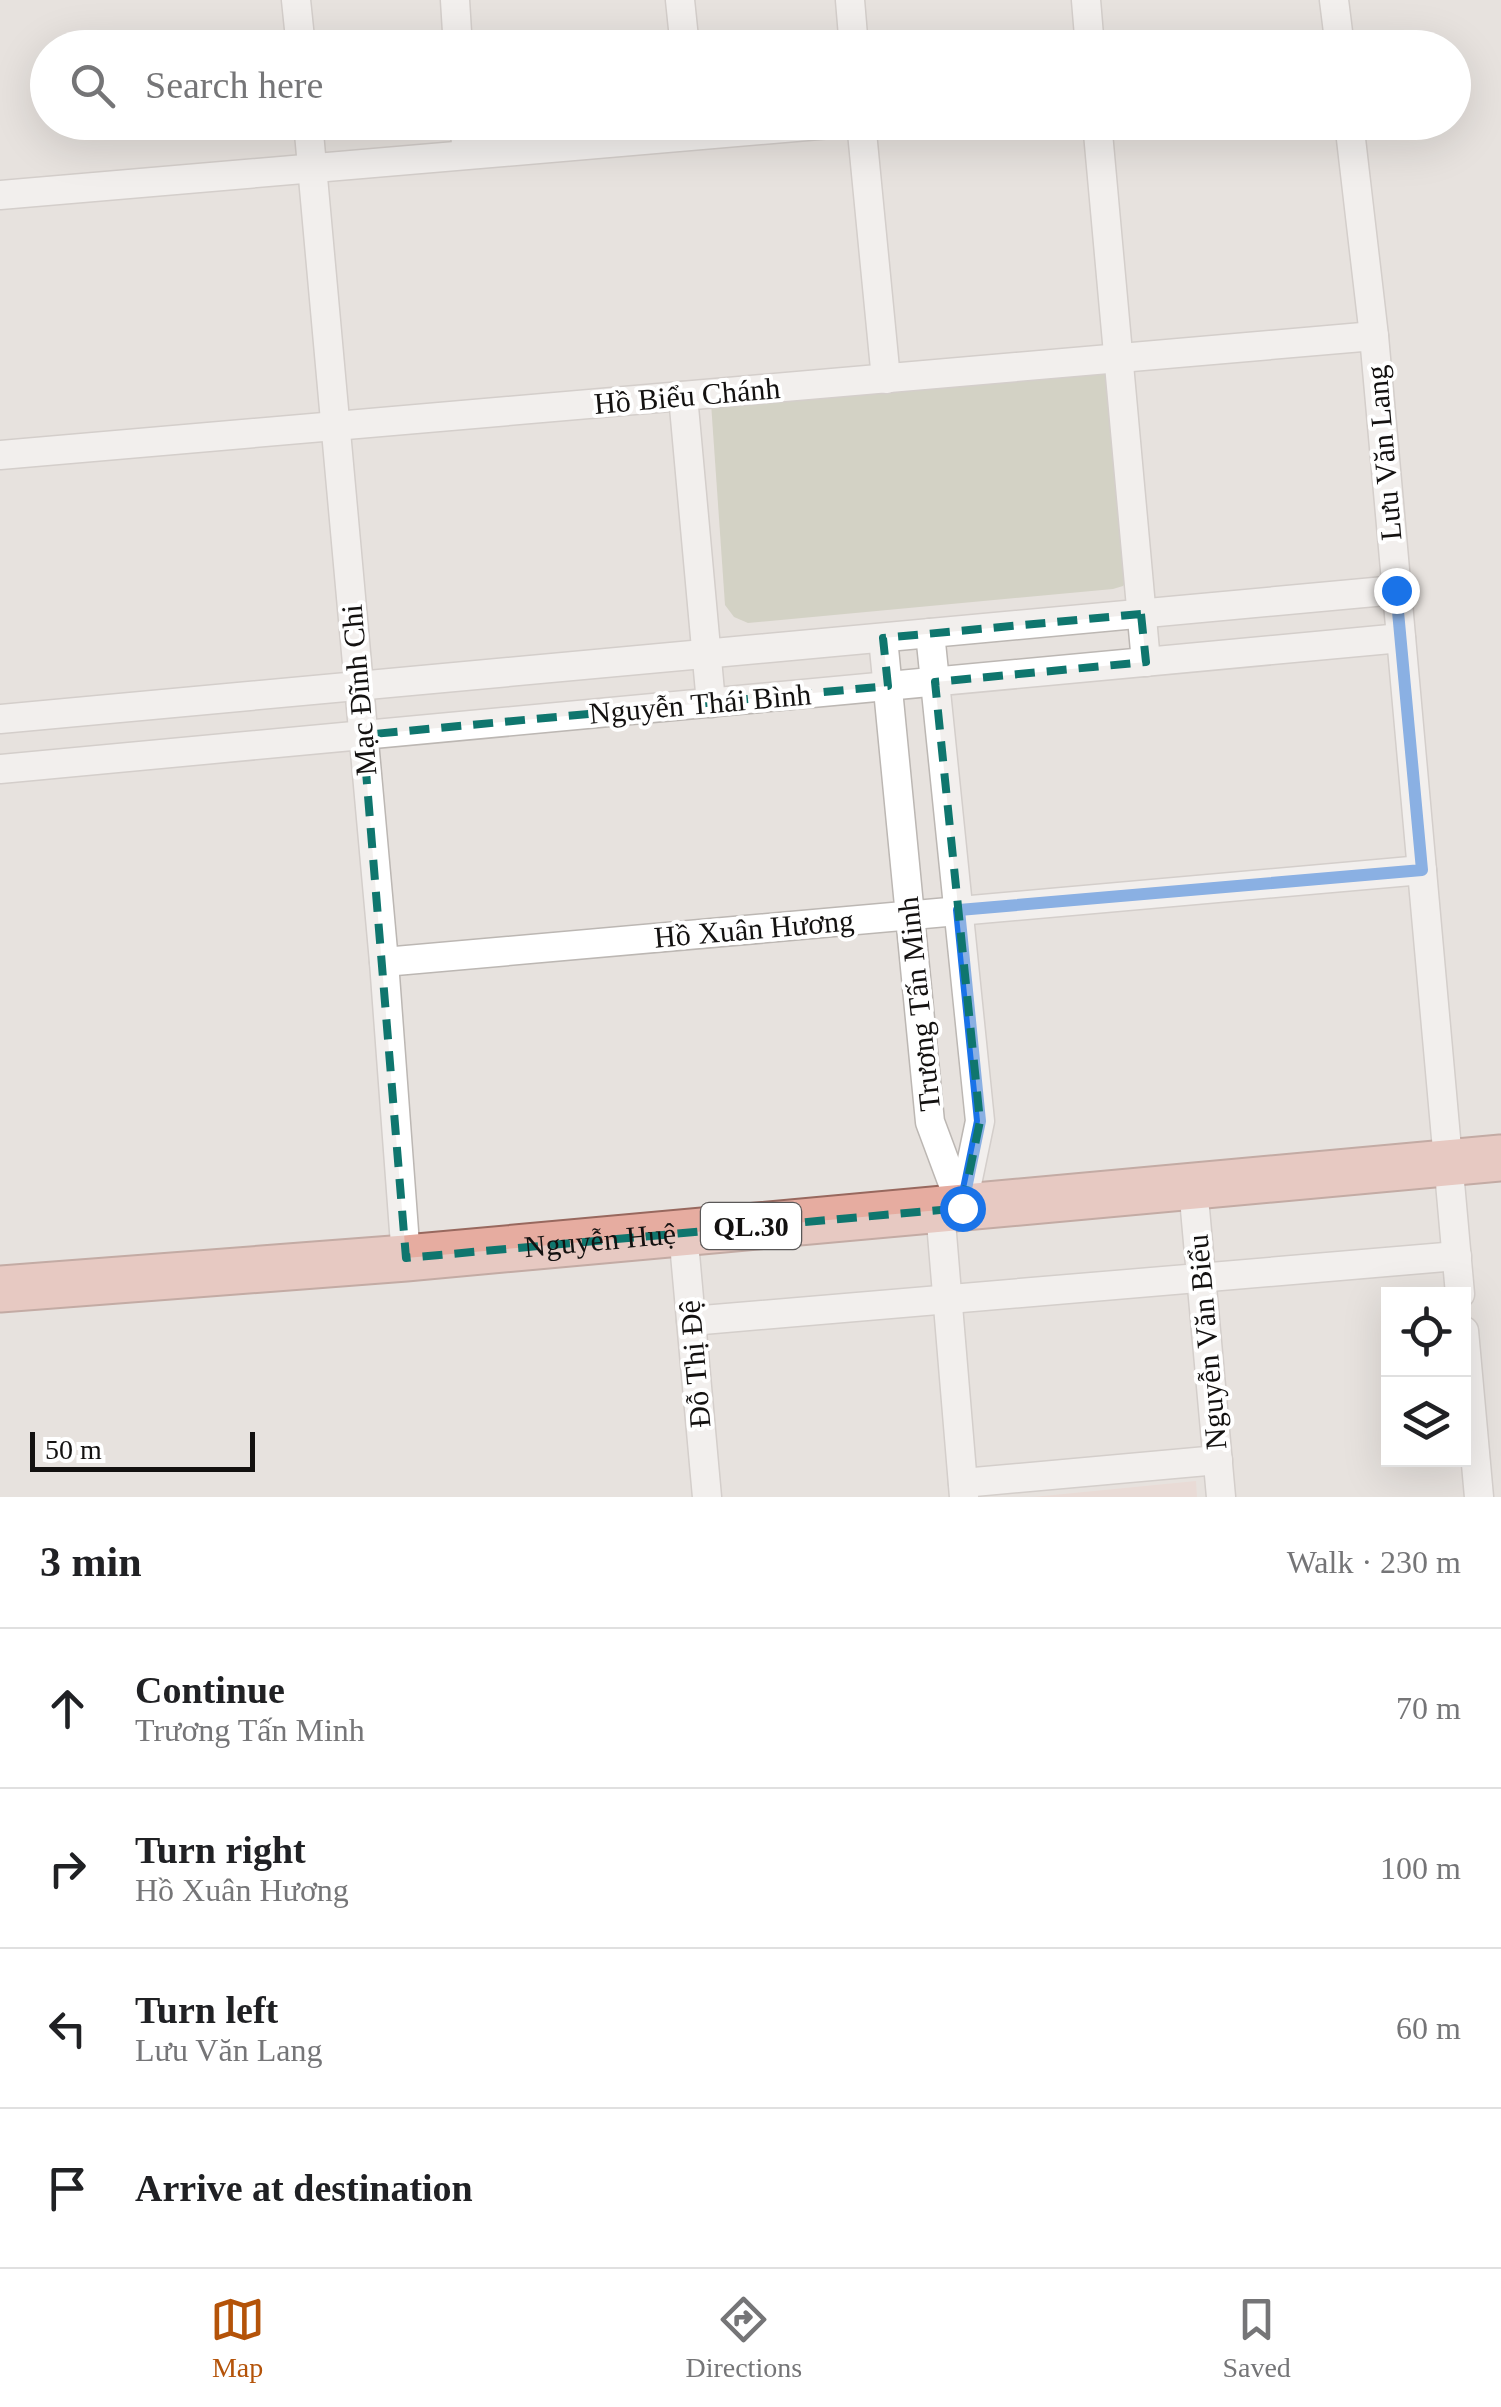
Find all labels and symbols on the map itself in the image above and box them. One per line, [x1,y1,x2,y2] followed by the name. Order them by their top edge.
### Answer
[1359,364,1408,542] street label: Lưu Văn Lang
[593,371,781,420] street label: Hồ Biểu Chánh
[1374,568,1420,614] route end
[335,603,382,777] street label: Mạc Đĩnh Chi
[588,677,812,730] street label: Nguyễn Thái Bình
[891,895,946,1113] street label: Trương Tấn Minh
[653,903,855,954] street label: Hồ Xuân Hương
[940,1186,986,1232] route start
[701,1203,801,1249] road number: QL.30
[523,1216,677,1263] street label: Nguyễn Huệ
[1181,1233,1232,1451] street label: Nguyễn Văn Biểu
[672,1299,717,1429] street label: Đỗ Thị Đệ
[30,1427,255,1472] scale bar

